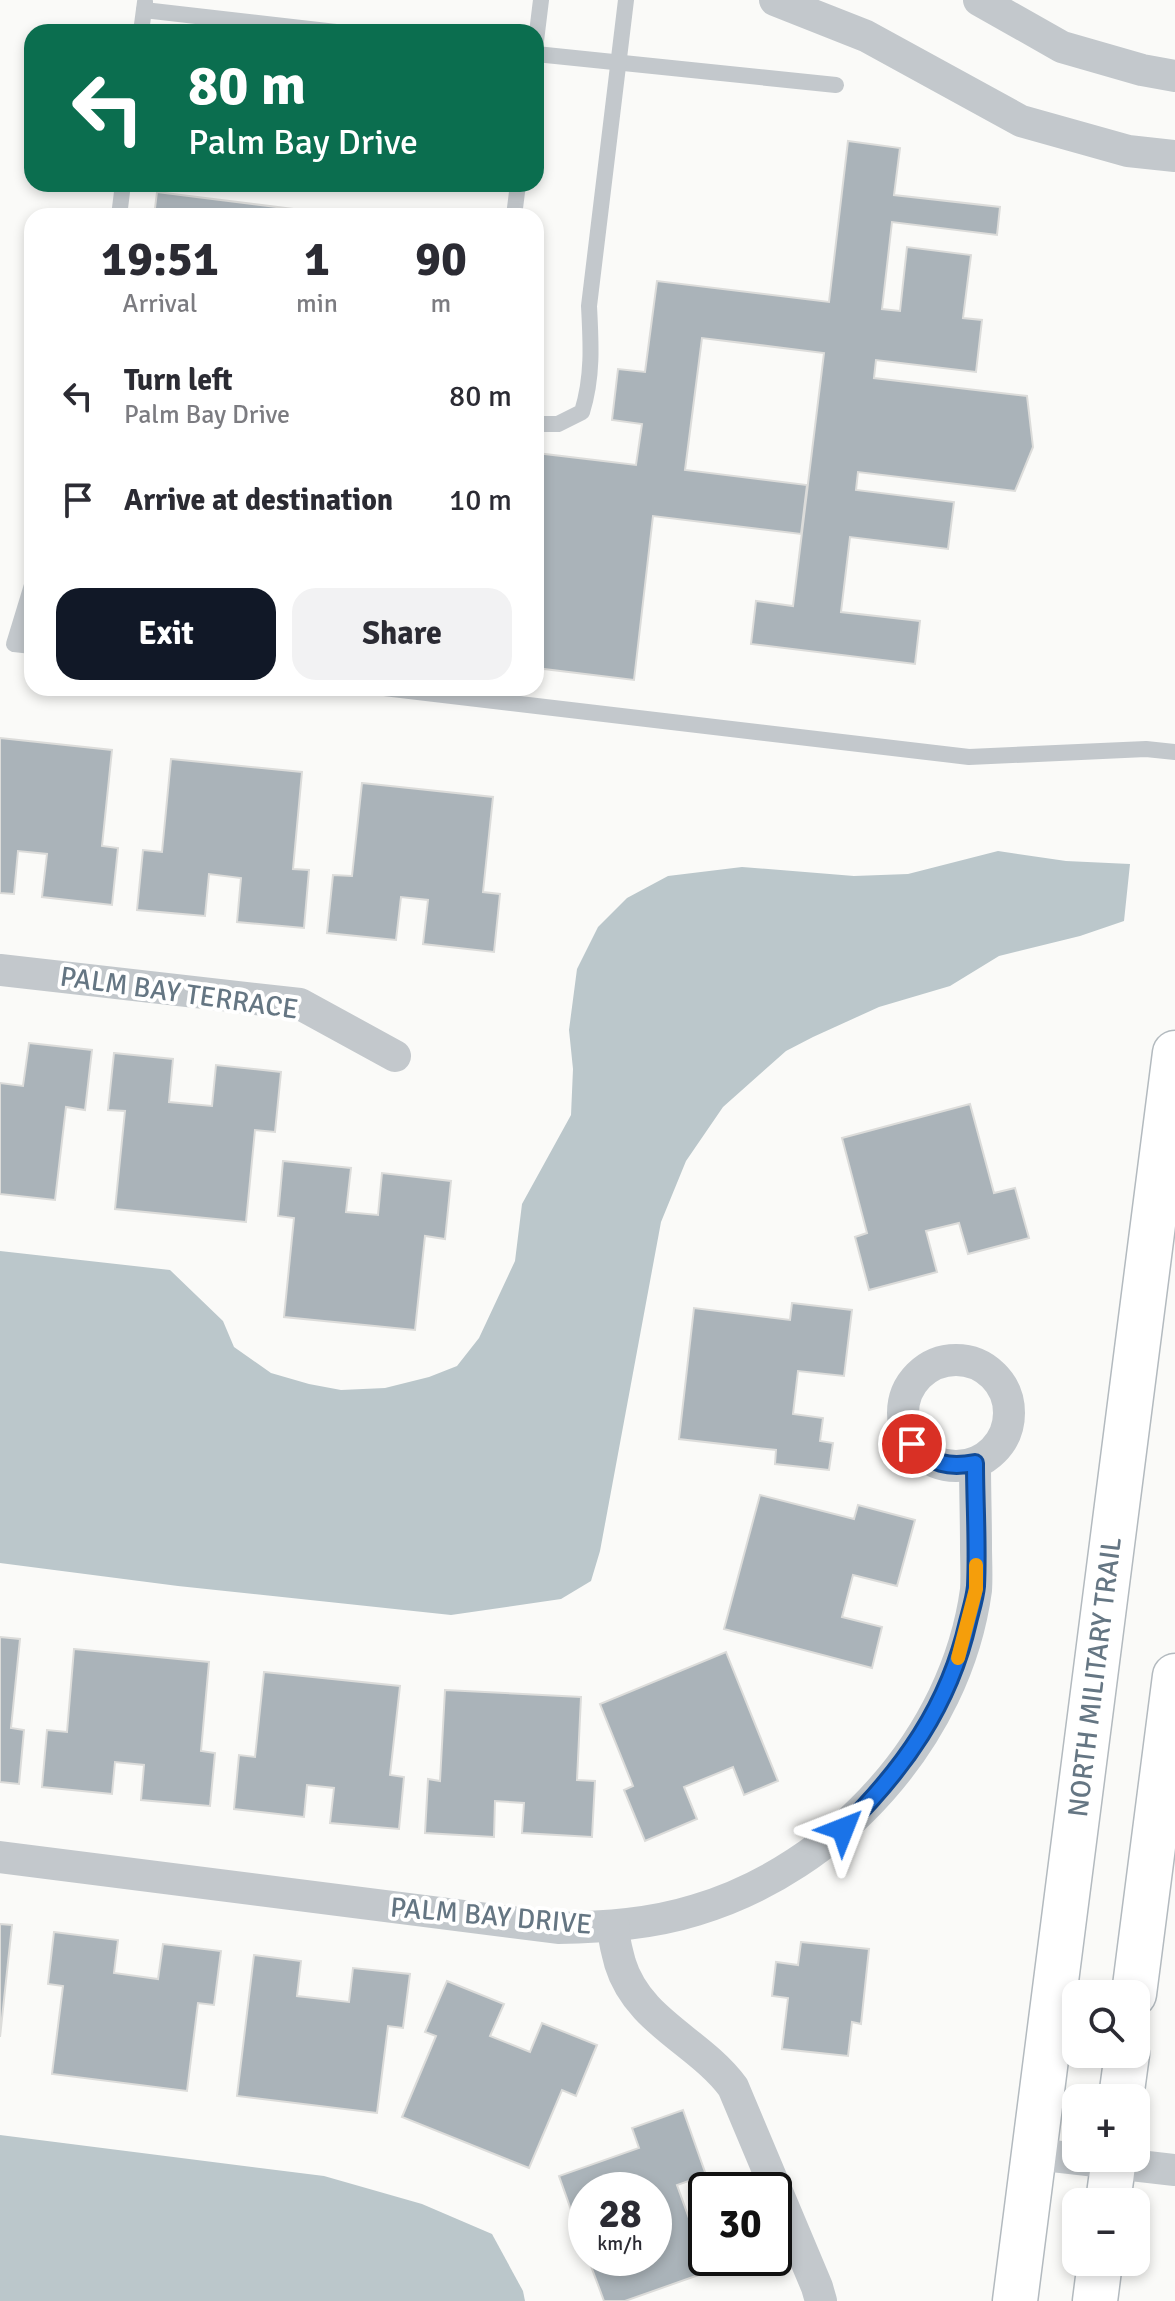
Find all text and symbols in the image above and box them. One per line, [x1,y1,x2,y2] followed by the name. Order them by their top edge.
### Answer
[188,51,306,120] text: 80 m
[56,56,160,160] icon: left
[188,120,418,165] text: Palm Bay Drive
[101,230,219,289] text: 19:51
[304,230,330,289] text: 1
[415,230,467,289] text: 90
[123,288,197,320] text: Arrival
[296,288,338,320] text: min
[431,288,451,320] text: m
[124,362,233,399] text: Turn left
[56,374,100,418] icon: left
[449,378,512,415] text: 80 m
[124,399,290,431] text: Palm Bay Drive
[56,478,100,522] icon: arrive
[124,482,393,519] text: Arrive at destination
[449,482,512,519] text: 10 m
[56,588,276,680] button: Exit
[292,588,512,680] button: Share
[58,959,300,1027] street label: PALM BAY TERRACE
[878,1410,946,1478] pin
[890,1422,934,1466] icon: arrive
[1061,1535,1129,1819] street label: NORTH MILITARY TRAIL
[801,1787,885,1871] position arrow
[389,1890,593,1942] street label: PALM BAY DRIVE
[1062,1980,1150,2276] map controls
[1062,1980,1150,2068] button: search
[1062,2084,1150,2172] button: +
[688,2172,792,2276] speed limit sign: 30
[1062,2188,1150,2276] button: −
[598,2189,642,2239] text: 28
[597,2231,643,2256] text: km/h

